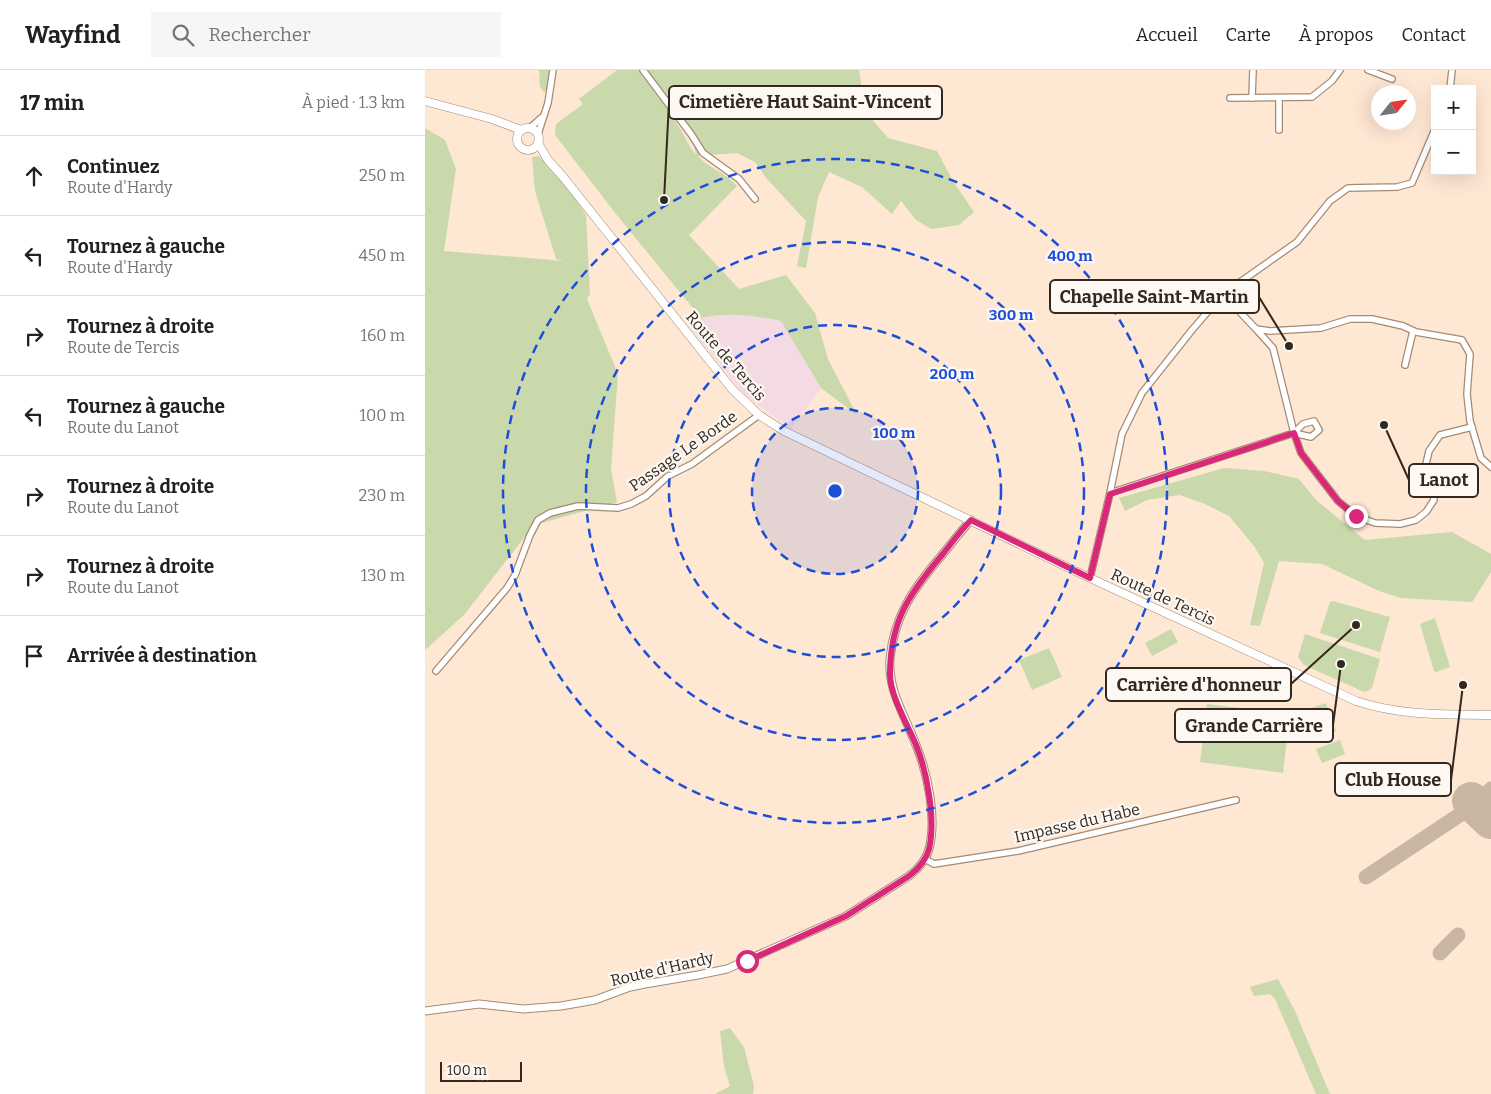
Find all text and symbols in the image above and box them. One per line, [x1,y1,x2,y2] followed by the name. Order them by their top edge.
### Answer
[151,12,501,57] search box
[25,21,121,49] text: Wayfind
[169,21,197,49] icon: search
[209,23,311,46] text: Rechercher
[1136,24,1198,46] text: Accueil
[1226,24,1271,46] text: Carte
[1299,24,1373,46] text: À propos
[1401,24,1466,46] text: Contact
[1371,85,1416,130] north arrow
[1431,85,1476,175] map controls
[1431,85,1476,130] button: +
[669,86,942,119] callout: Cimetière Haut Saint-Vincent
[20,90,84,116] text: 17 min
[679,91,931,113] text: Cimetière Haut Saint-Vincent
[302,93,405,112] text: À pied · 1.3 km
[1431,130,1476,175] button: −
[67,155,160,178] text: Continuez
[20,162,48,190] icon: ahead
[359,166,405,185] text: 250 m
[67,178,172,197] text: Route d'Hardy
[67,235,225,258] text: Tournez à gauche
[20,242,48,270] icon: left
[358,246,405,265] text: 450 m
[1047,247,1093,265] text: 400 m
[67,258,172,277] text: Route d'Hardy
[1050,280,1259,313] callout: Chapelle Saint-Martin
[1059,286,1249,308] text: Chapelle Saint-Martin
[989,306,1034,324] text: 300 m
[682,307,770,405] street label: Route de Tercis
[67,315,214,338] text: Tournez à droite
[20,322,48,350] icon: right
[360,326,405,345] text: 160 m
[67,338,180,357] text: Route de Tercis
[930,365,975,383] text: 200 m
[67,395,225,418] text: Tournez à gauche
[20,402,48,430] icon: left
[360,406,405,425] text: 100 m
[625,407,741,495] street label: Passage Le Borde
[67,418,179,437] text: Route du Lanot
[873,424,916,442] text: 100 m
[1409,464,1478,497] callout: Lanot
[1419,469,1469,491] text: Lanot
[67,475,214,498] text: Tournez à droite
[20,482,48,510] icon: right
[826,482,844,500] centre of rings
[358,486,405,505] text: 230 m
[67,498,179,517] text: Route du Lanot
[1345,505,1368,528] route end
[67,555,214,578] text: Tournez à droite
[20,562,48,590] icon: right
[1108,565,1218,629] street label: Route de Tercis
[361,566,405,585] text: 130 m
[67,578,179,597] text: Route du Lanot
[20,642,48,670] icon: arrive
[67,644,257,667] text: Arrivée à destination
[1106,668,1291,701] callout: Carrière d'honneur
[1117,674,1282,696] text: Carrière d'honneur
[1175,709,1333,742] callout: Grande Carrière
[1185,715,1323,737] text: Grande Carrière
[1335,763,1451,796] callout: Club House
[1345,769,1441,791] text: Club House
[1012,799,1142,847] street label: Impasse du Habe
[609,948,716,990] street label: Route d'Hardy
[736,950,759,973] route start
[440,1059,523,1082] scale bar
[447,1062,487,1079] text: 100 m

